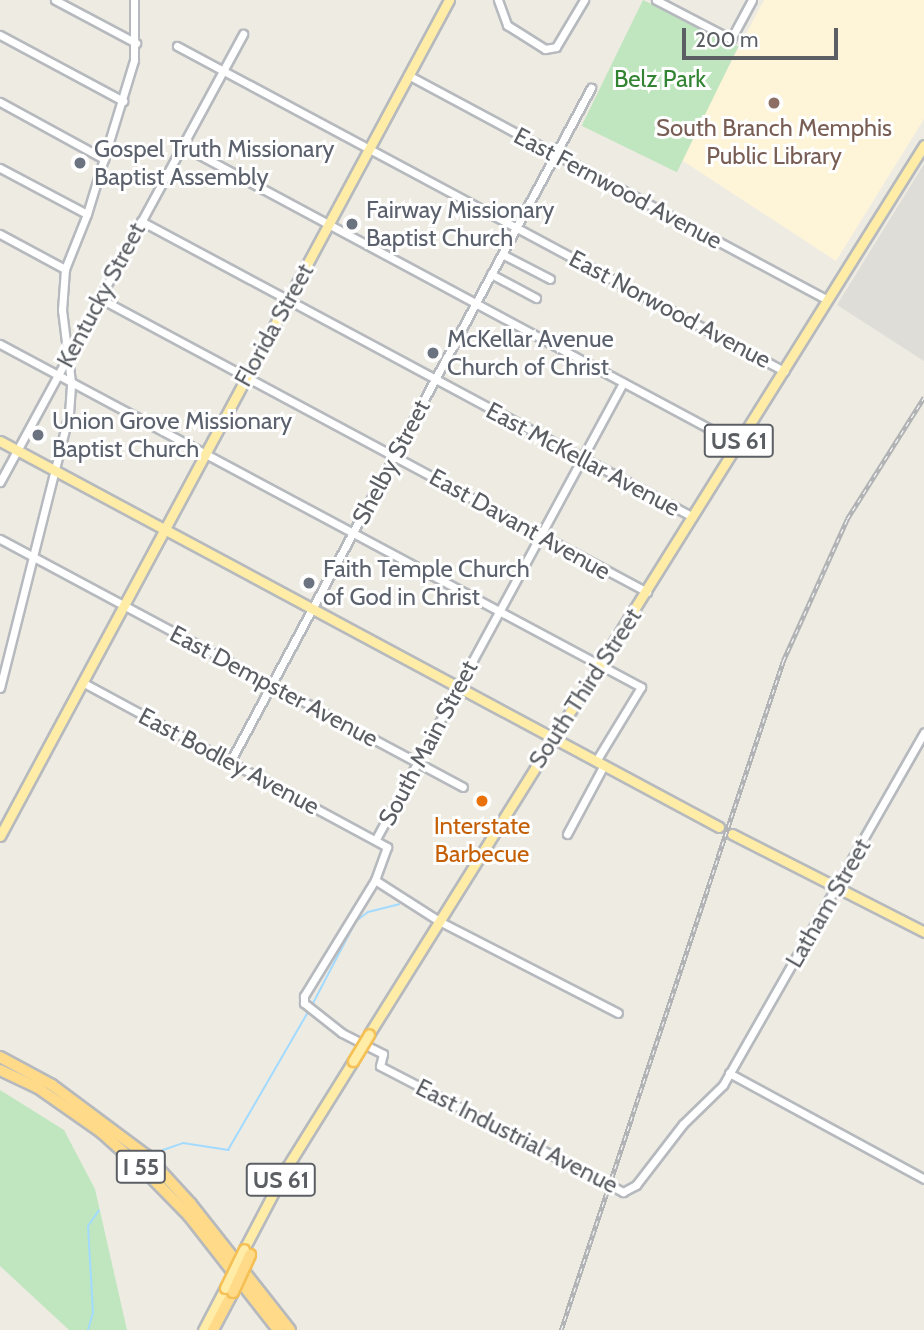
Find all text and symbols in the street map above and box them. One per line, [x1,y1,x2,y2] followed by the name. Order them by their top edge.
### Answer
[686,14,842,58] scale bar
[695,27,758,52] text: 200 m
[614,65,706,93] park label: Belz Park
[766,95,782,111] marker: South Branch Memphis Public Library
[656,114,892,170] place label: South Branch Memphis Public Library
[509,121,727,255] street label: East Fernwood Avenue
[94,135,334,191] place label: Gospel Truth Missionary Baptist Assembly
[72,155,88,171] marker: Gospel Truth Missionary Baptist Assembly
[366,196,554,252] place label: Fairway Missionary Baptist Church
[344,216,360,232] marker: Fairway Missionary Baptist Church
[51,218,151,372] street label: Kentucky Street
[564,244,776,374] street label: East Norwood Avenue
[228,259,320,391] street label: Florida Street
[447,325,614,381] place label: McKellar Avenue Church of Christ
[425,345,441,361] marker: McKellar Avenue Church of Christ
[346,395,436,529] street label: Shelby Street
[481,396,685,522] street label: East McKellar Avenue
[52,407,292,463] place label: Union Grove Missionary Baptist Church
[702,422,776,461] road number: US 61
[30,427,46,443] marker: Union Grove Missionary Baptist Church
[424,462,616,586] street label: East Davant Avenue
[323,555,530,611] place label: Faith Temple Church of God in Christ
[301,575,317,591] marker: Faith Temple Church of God in Christ
[523,603,647,773] street label: South Third Street
[165,619,383,753] street label: East Dempster Avenue
[372,656,484,830] street label: South Main Street
[134,701,324,821] street label: East Bodley Avenue
[474,793,490,809] marker: Interstate Barbecue
[434,812,530,868] place label: Interstate Barbecue
[780,833,876,973] street label: Latham Street
[411,1073,623,1199] street label: East Industrial Avenue
[115,1148,167,1186] road number: I 55
[244,1161,318,1200] road number: US 61

